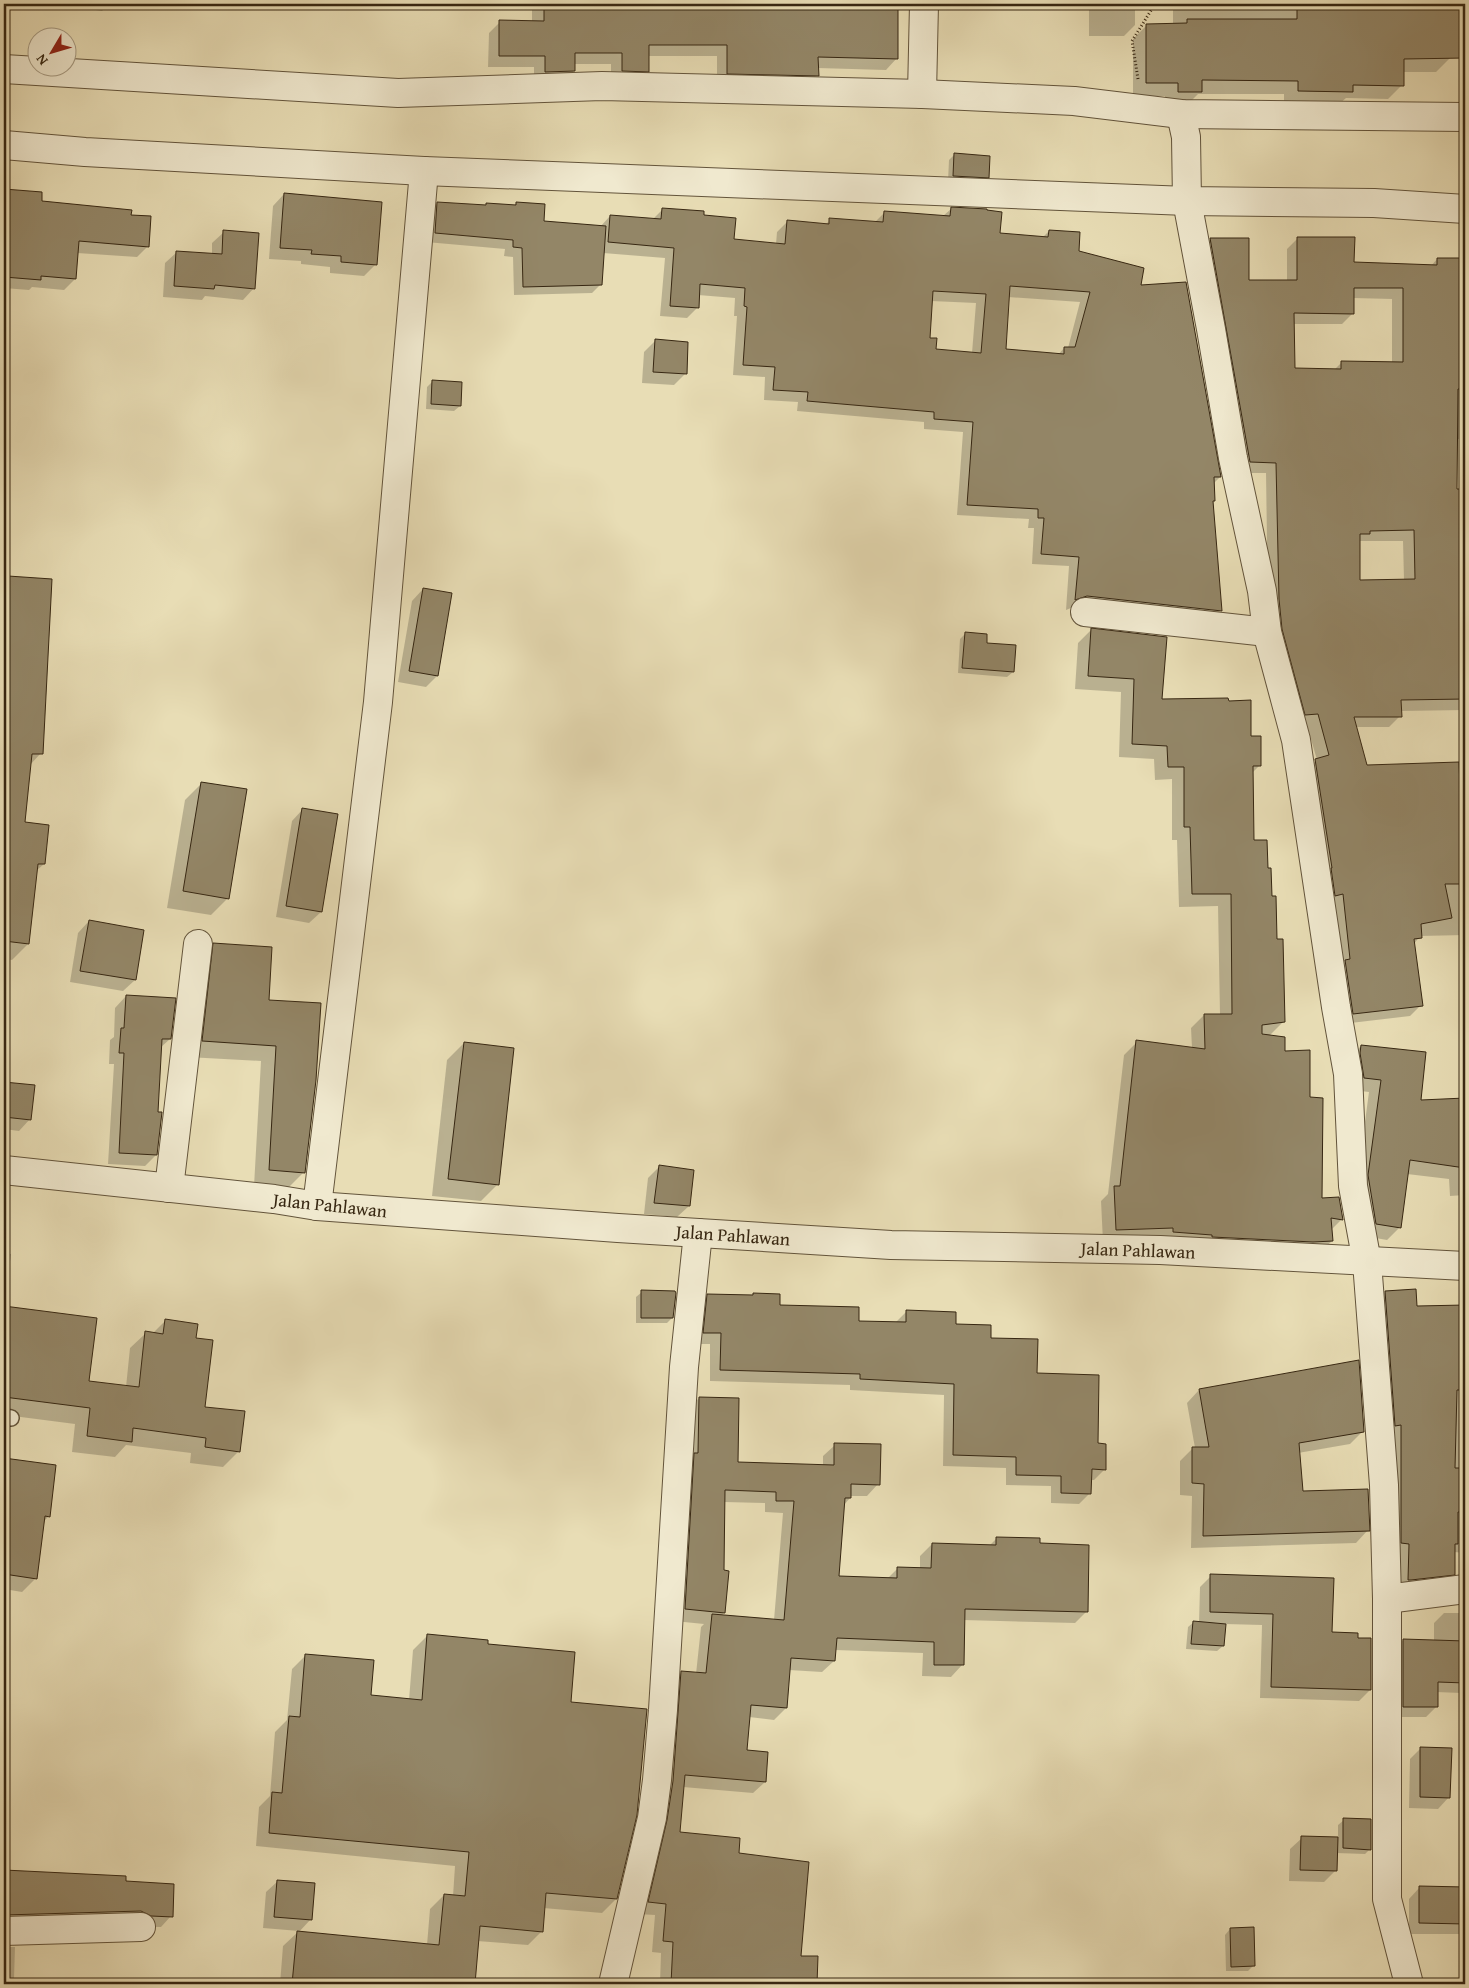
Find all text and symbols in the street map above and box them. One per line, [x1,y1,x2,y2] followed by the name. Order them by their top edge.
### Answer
[28,28,78,78] north arrow
[31,50,53,70] text: N
[270,1185,388,1224] street label: Jalan Pahlawan
[673,1217,791,1252] street label: Jalan Pahlawan
[1078,1234,1196,1265] street label: Jalan Pahlawan

